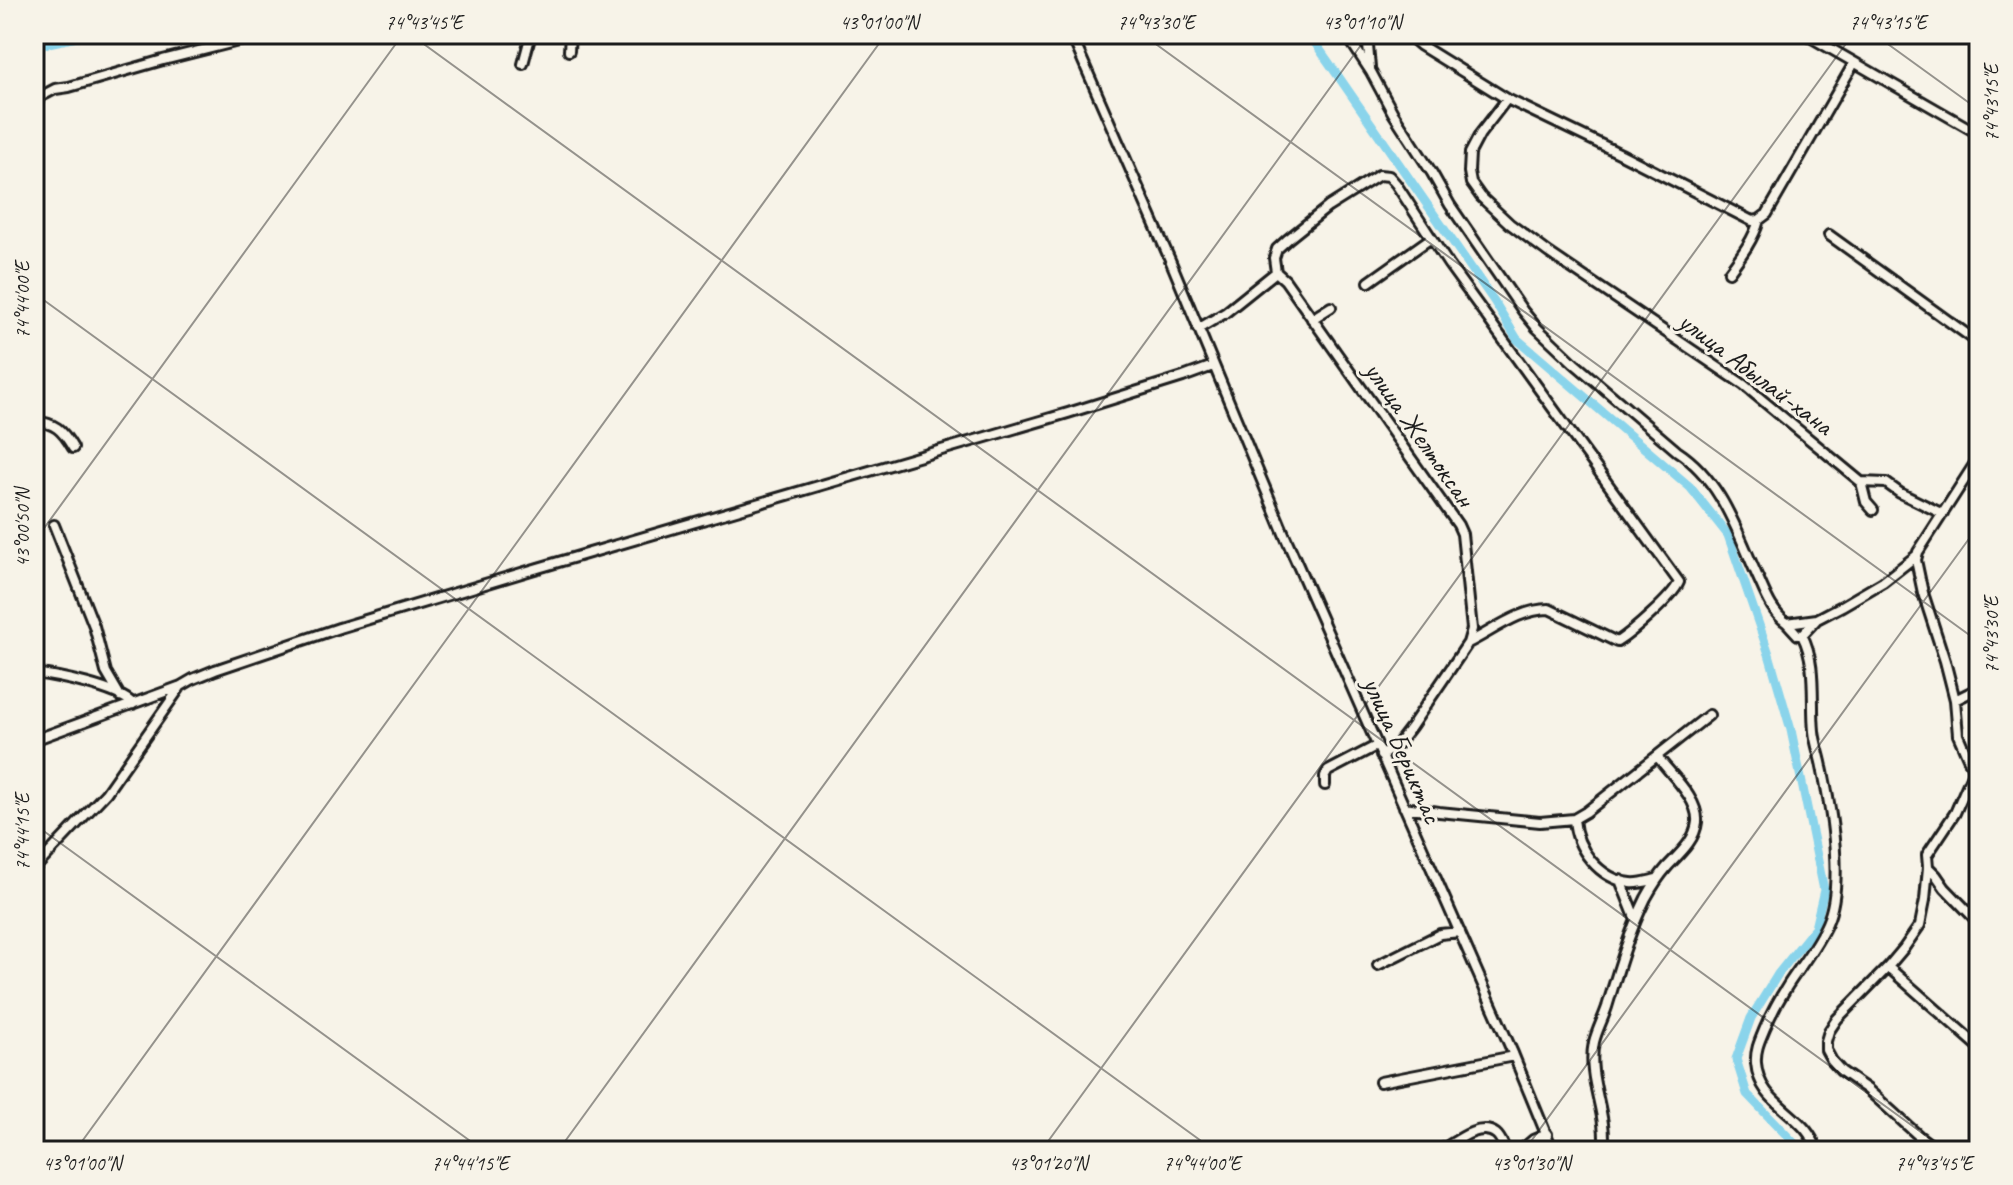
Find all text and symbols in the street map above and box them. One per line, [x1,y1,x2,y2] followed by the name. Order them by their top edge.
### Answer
[385,10,465,35] text: 74°43'45"E
[840,10,921,35] text: 43°01'00"N
[1117,10,1197,35] text: 74°43'30"E
[1323,10,1404,35] text: 43°01'10"N
[1849,10,1929,35] text: 74°43'15"E
[1979,62,2004,142] text: 74°43'15"E
[10,259,35,339] text: 74°44'00"E
[1670,302,1842,444] street label: улица Абылай-хана
[1356,353,1484,515] street label: улица Желтоксан
[10,486,35,567] text: 43°00'50"N
[1979,594,2004,674] text: 74°43'30"E
[1354,670,1451,830] street label: улица Бериктас
[10,791,35,871] text: 74°44'15"E
[43,1151,124,1176] text: 43°01'00"N
[431,1151,511,1176] text: 74°44'15"E
[1009,1151,1090,1176] text: 43°01'20"N
[1163,1151,1243,1176] text: 74°44'00"E
[1492,1151,1573,1176] text: 43°01'30"N
[1895,1151,1975,1176] text: 74°43'45"E

